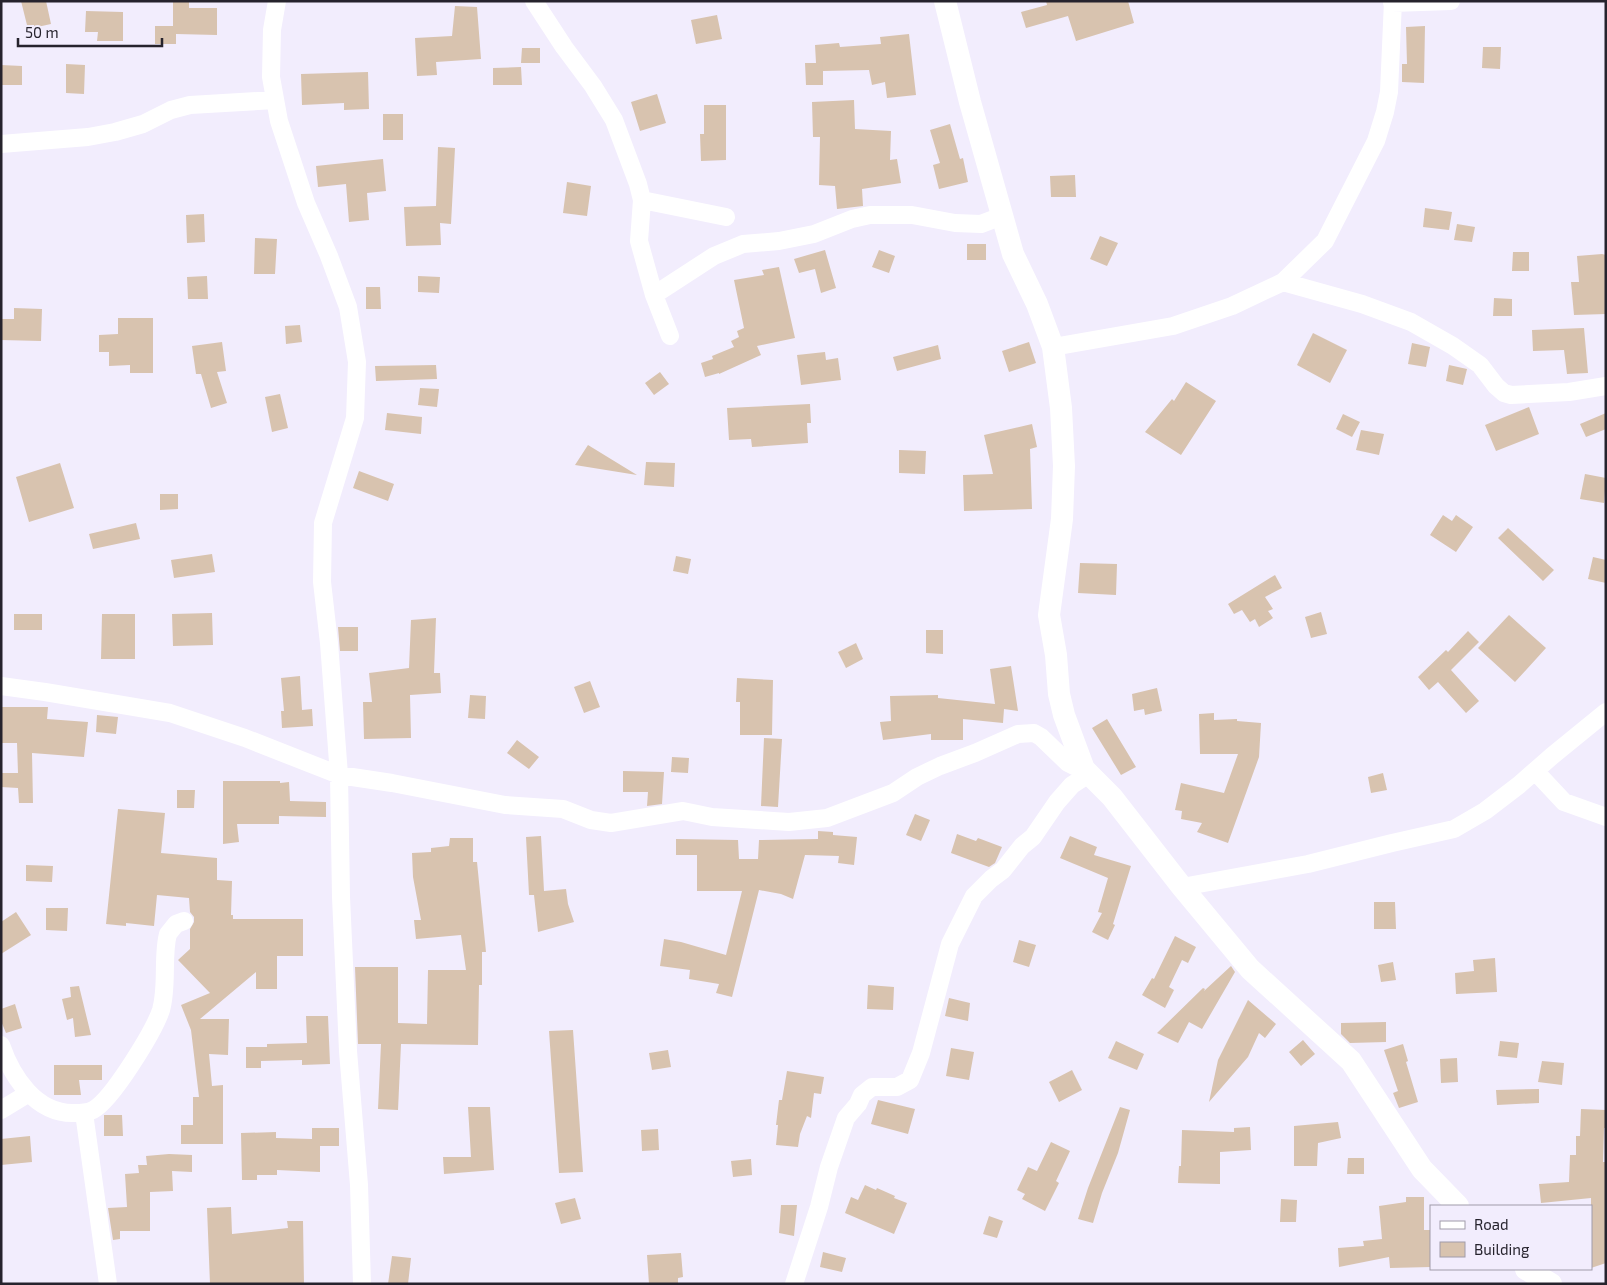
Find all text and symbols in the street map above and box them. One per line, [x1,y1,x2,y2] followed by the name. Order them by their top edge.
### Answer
[18,15,161,47] scale bar
[25,23,59,41] text: 50 m
[1430,1205,1592,1270] legend
[1474,1215,1509,1233] text: Road
[1474,1240,1530,1258] text: Building

